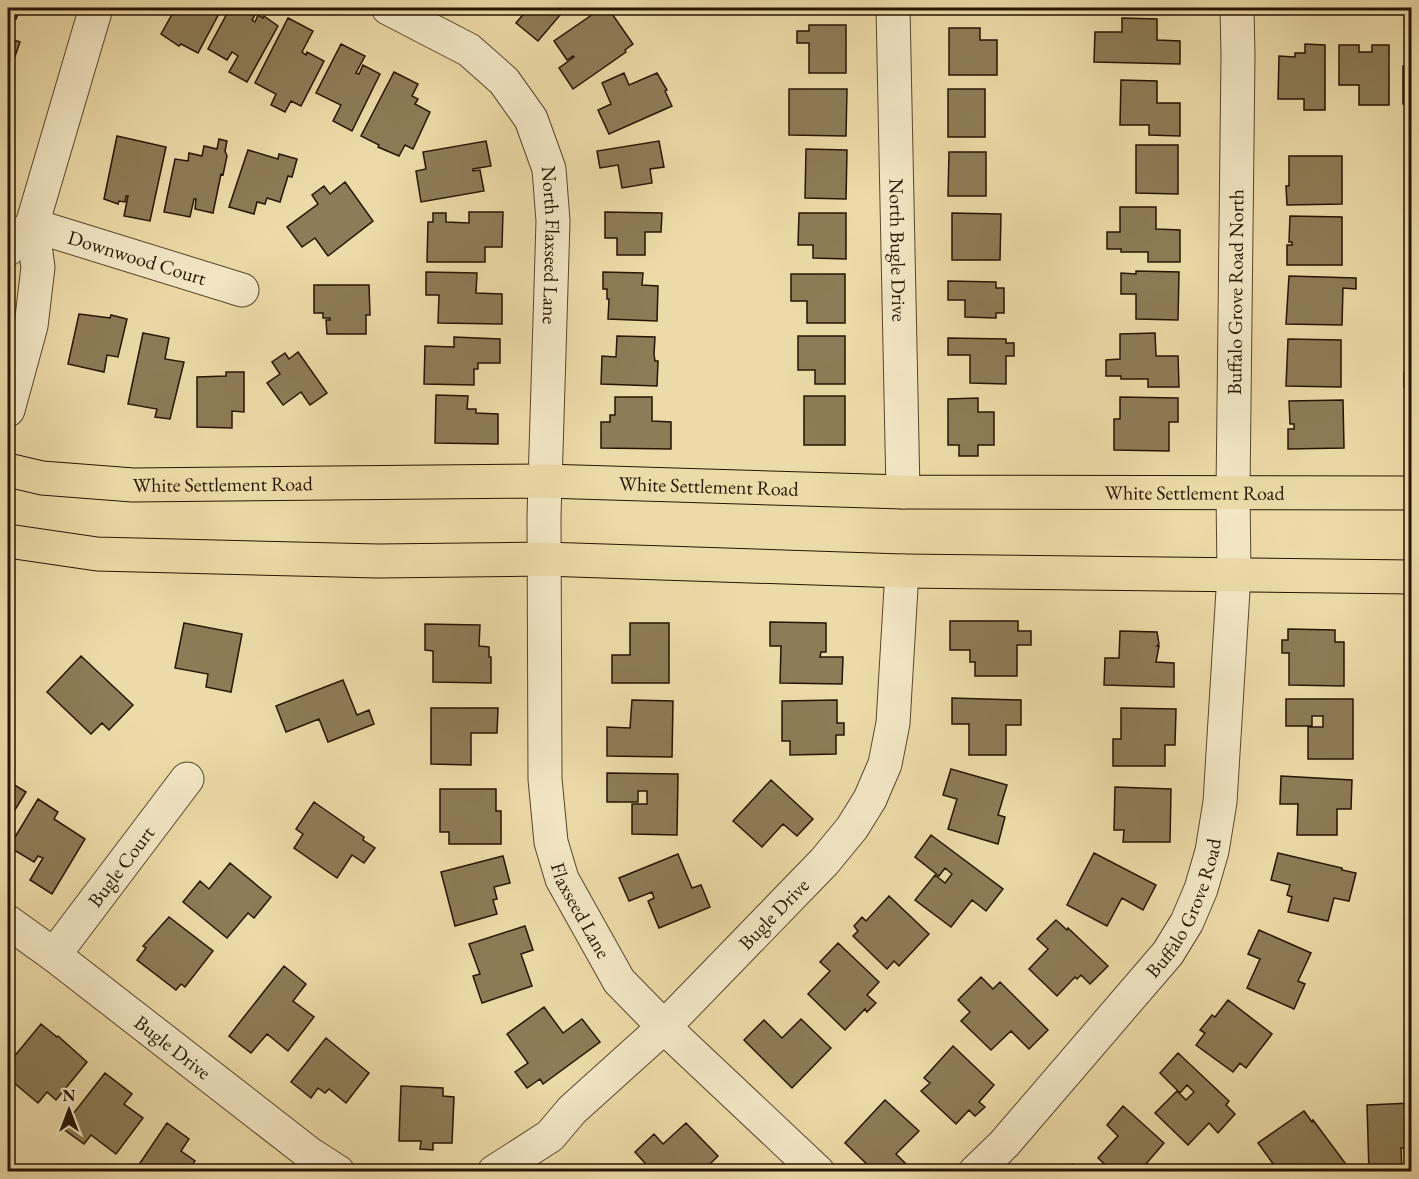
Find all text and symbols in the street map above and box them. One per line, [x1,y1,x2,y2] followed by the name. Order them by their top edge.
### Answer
[536,165,566,325] street label: North Flaxseed Lane
[884,178,912,322] street label: North Bugle Drive
[1221,189,1249,395] street label: Buffalo Grove Road North
[65,224,210,291] street label: Downwood Court
[133,470,314,498] street label: White Settlement Road
[618,470,800,502] street label: White Settlement Road
[1105,479,1286,506] street label: White Settlement Road
[82,820,160,912] street label: Bugle Court
[1140,836,1227,983] street label: Buffalo Grove Road
[545,859,617,963] street label: Flaxseed Lane
[733,872,815,955] street label: Bugle Drive
[129,1009,217,1085] street label: Bugle Drive
[39,1080,99,1140] north arrow
[63,1085,76,1106] text: N

